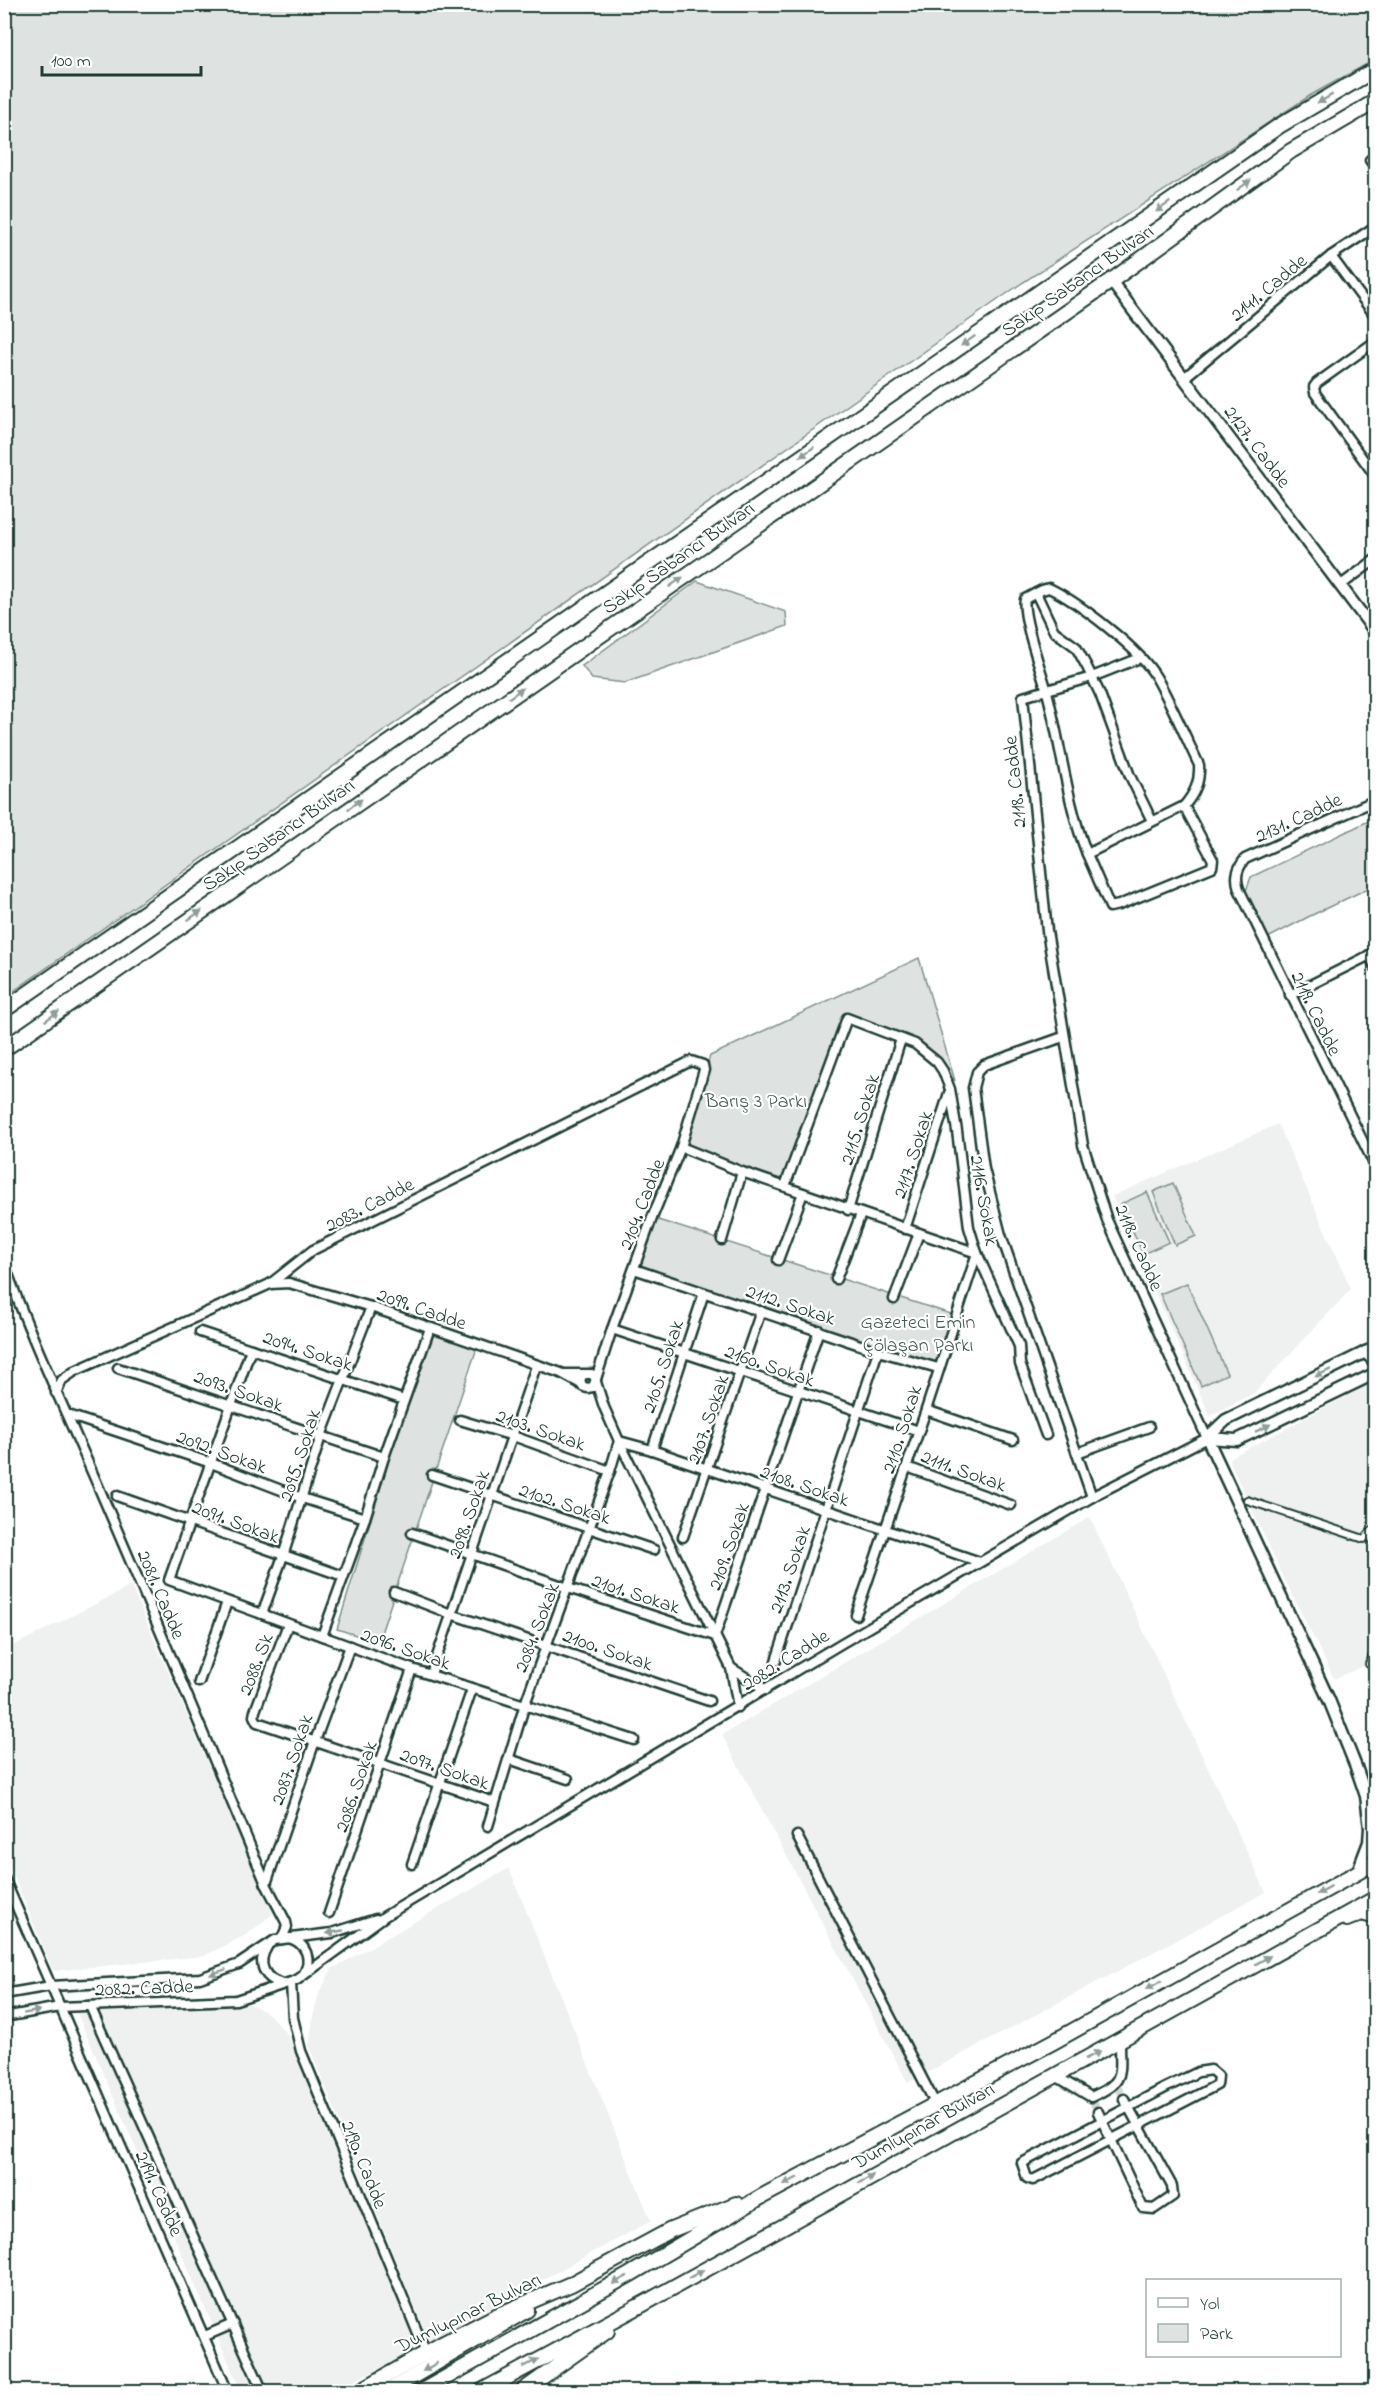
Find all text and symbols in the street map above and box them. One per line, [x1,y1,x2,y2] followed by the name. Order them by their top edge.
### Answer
[42,39,201,77] scale bar
[51,49,91,75] text: 100 m
[1316,94,1333,104] one-way arrow
[1235,179,1251,191] one-way arrow
[1155,201,1171,213] one-way arrow
[996,218,1161,346] street label: Sakıp Sabancı Bulvarı
[1225,248,1315,330] street label: 2141. Cadde
[960,335,976,347] one-way arrow
[1215,400,1297,495] street label: 2127. Cadde
[800,446,816,458] one-way arrow
[597,495,762,623] street label: Sakıp Sabancı Bulvarı
[668,577,684,588] one-way arrow
[507,687,523,699] one-way arrow
[997,734,1036,829] street label: 2118. Cadde
[197,772,362,900] street label: Sakıp Sabancı Bulvarı
[1251,786,1347,852] street label: 2131. Cadde
[347,798,363,810] one-way arrow
[187,909,203,921] one-way arrow
[1282,967,1348,1061] street label: 2119. Cadde
[44,1010,60,1022] one-way arrow
[834,1070,889,1169] street label: 2115. Sokak
[704,1088,807,1117] park label: Barış 3 Parkı
[887,1107,942,1203] street label: 2117. Sokak
[960,1153,1005,1248] street label: 2116. Sokak
[613,1155,674,1255] street label: 2104. Cadde
[320,1171,420,1241] street label: 2083. Cadde
[1106,1200,1170,1296] street label: 2118. Cadde
[742,1278,839,1335] street label: 2112. Sokak
[373,1282,470,1339] street label: 2099. Cadde
[861,1309,976,1361] park label: Gazeteci Emin Çölaşan Parkı
[636,1316,693,1417] street label: 2105. Sokak
[259,1324,356,1381] street label: 2094. Sokak
[720,1338,818,1396] street label: 2160. Sokak
[190,1364,287,1421] street label: 2093. Sokak
[1314,1367,1332,1377] one-way arrow
[680,1371,738,1469] street label: 2107. Sokak
[875,1382,931,1478] street label: 2110. Sokak
[491,1402,589,1460] street label: 2103. Sokak
[273,1405,330,1506] street label: 2095. Sokak
[1254,1423,1271,1432] one-way arrow
[172,1424,271,1483] street label: 2092. Sokak
[916,1443,1010,1501] street label: 2111. Sokak
[756,1459,853,1516] street label: 2108. Sokak
[442,1466,499,1563] street label: 2098. Sokak
[515,1477,614,1534] street label: 2102. Sokak
[187,1494,283,1553] street label: 2091. Sokak
[702,1499,759,1595] street label: 2109. Sokak
[763,1522,820,1618] street label: 2113. Sokak
[128,1546,192,1644] street label: 2081. Cadde
[587,1567,683,1623] street label: 2101. Sokak
[508,1578,569,1677] street label: 2084. Sokak
[356,1621,454,1679] street label: 2096. Sokak
[558,1622,656,1680] street label: 2100. Sokak
[737,1623,836,1699] street label: 2082. Cadde
[232,1629,282,1700] street label: 2088. Sk
[264,1710,323,1809] street label: 2087. Sokak
[328,1737,387,1836] street label: 2086. Sokak
[396,1742,493,1799] street label: 2097. Sokak
[1315,1885,1332,1895] one-way arrow
[325,1928,344,1937] one-way arrow
[1255,1955,1272,1965] one-way arrow
[208,1968,226,1978] one-way arrow
[94,1973,194,2006] street label: 2082. Cadde
[1145,1980,1162,1990] one-way arrow
[23,2007,42,2016] one-way arrow
[1084,2050,1101,2060] one-way arrow
[847,2076,1001,2179] street label: Dumlupınar Bulvarı
[332,2116,394,2214] street label: 2190. Cadde
[126,2147,189,2242] street label: 2191. Cadde
[858,2174,875,2184] one-way arrow
[783,2176,800,2186] one-way arrow
[390,2266,547,2363] street label: Dumlupınar Bulvarı
[688,2269,705,2279] one-way arrow
[611,2275,628,2285] one-way arrow
[1146,2279,1341,2357] legend
[1200,2292,1220,2318] text: Yol
[1200,2322,1233,2348] text: Park
[523,2358,540,2368] one-way arrow
[422,2361,439,2371] one-way arrow

